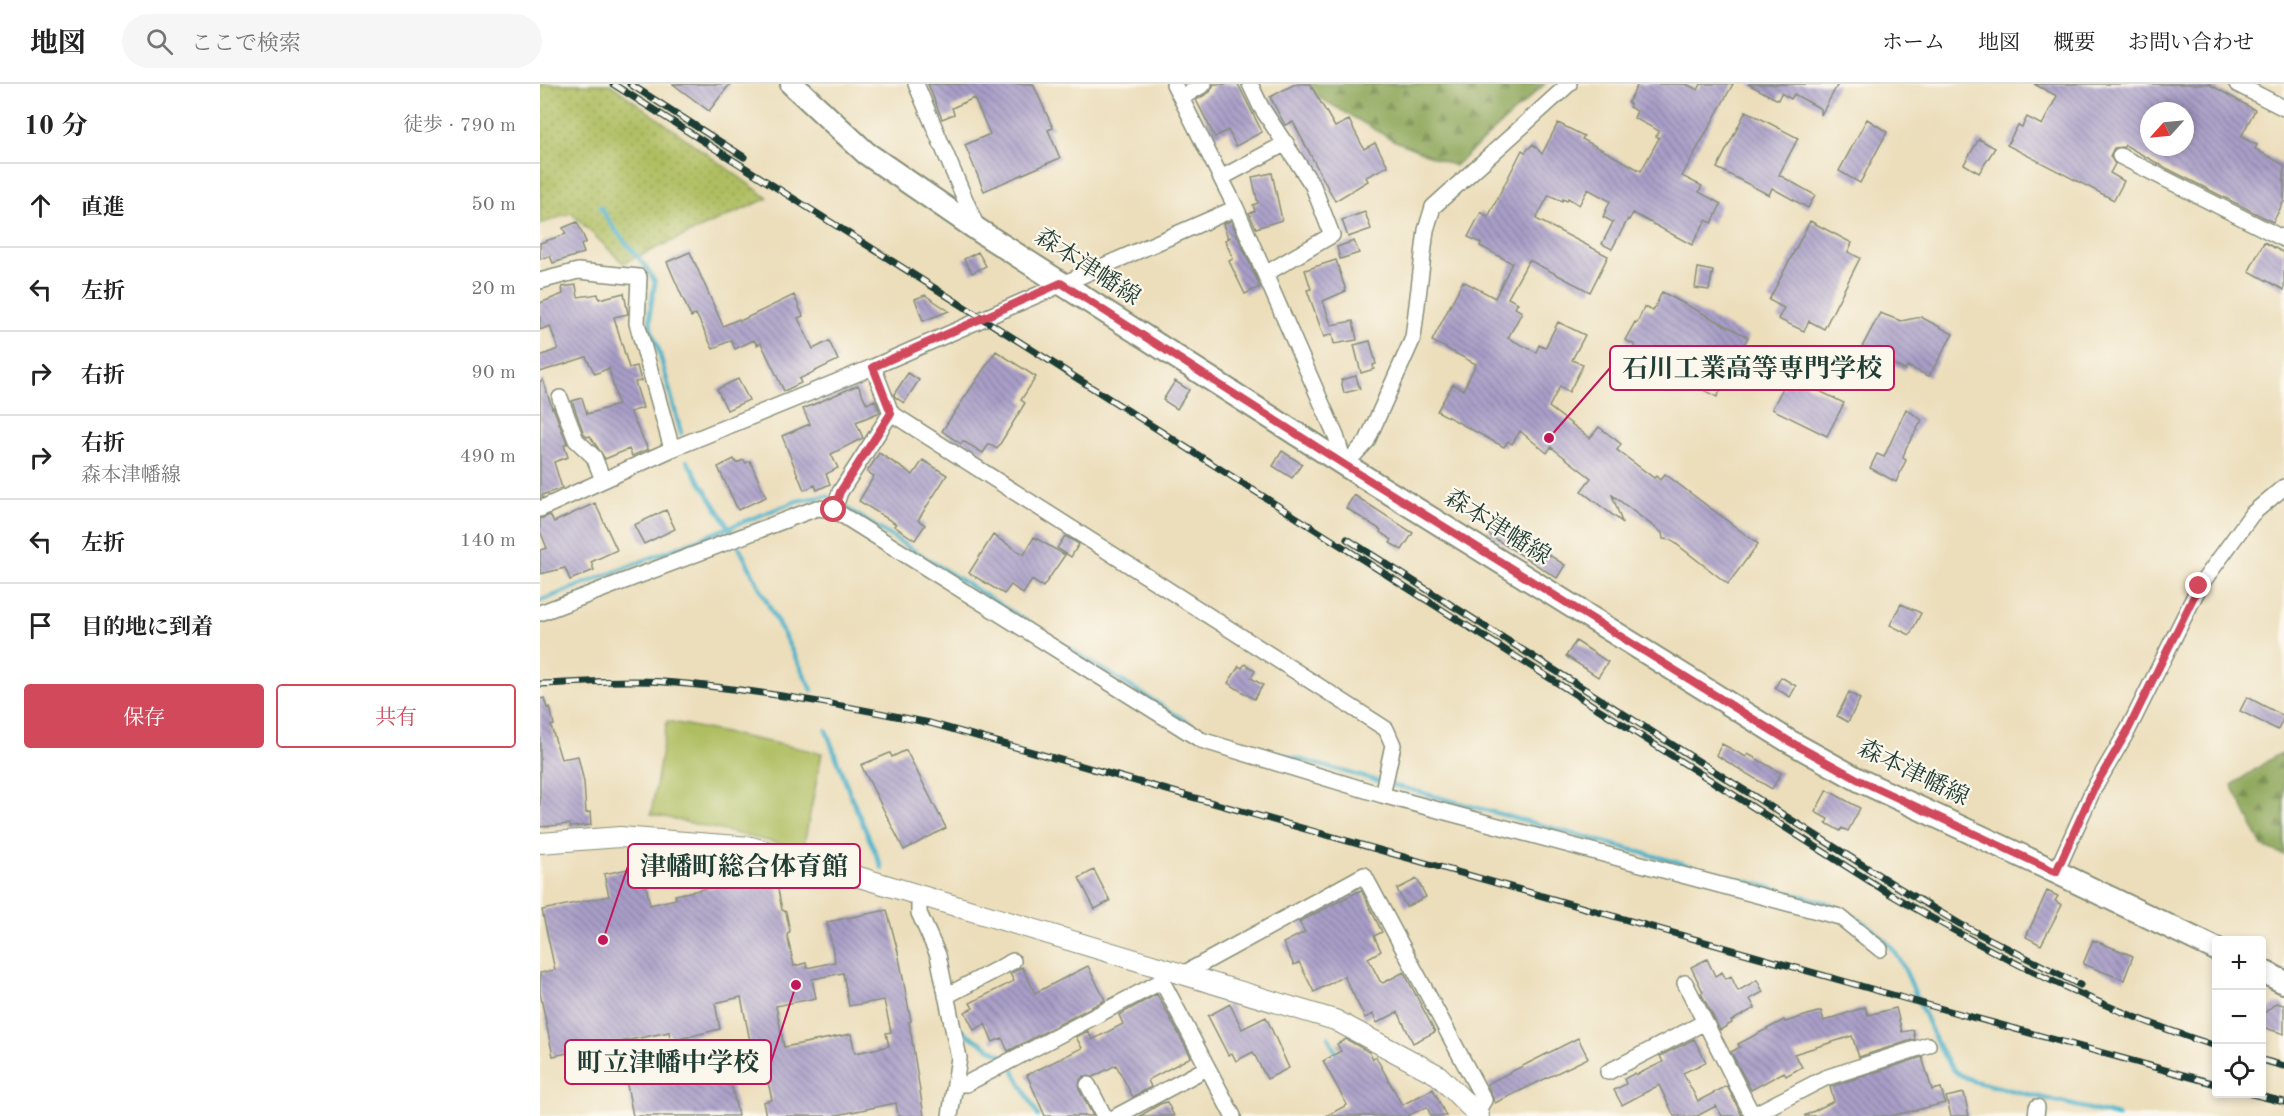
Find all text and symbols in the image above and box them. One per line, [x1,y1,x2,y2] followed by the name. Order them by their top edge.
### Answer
[122,14,542,68] search box
[143,25,176,58] icon: search
[30,31,86,59] text: 地図
[191,33,301,55] text: ここで検索
[1882,33,1945,54] text: ホーム
[1978,33,2020,54] text: 地図
[2053,33,2095,54] text: 概要
[2128,33,2254,54] text: お問い合わせ
[2140,102,2194,156] north arrow
[24,114,87,140] text: 10 分
[403,116,516,136] text: 徒歩 · 790 m
[24,189,57,222] icon: ahead
[471,195,516,215] text: 50 m
[81,197,125,219] text: 直進
[1030,223,1145,311] street label: 森本津幡線
[24,273,57,306] icon: left
[471,279,516,299] text: 20 m
[81,281,125,303] text: 左折
[1610,346,1894,390] callout: 石川工業高等専門学校
[1622,354,1882,383] text: 石川工業高等専門学校
[24,357,57,390] icon: right
[471,363,516,383] text: 90 m
[81,365,125,387] text: 右折
[81,433,125,455] text: 右折
[24,441,57,474] icon: right
[460,447,516,467] text: 490 m
[81,466,181,486] text: 森本津幡線
[1440,483,1556,570] street label: 森本津幡線
[820,496,846,522] route start
[24,525,57,558] icon: left
[460,531,516,551] text: 140 m
[81,533,125,555] text: 左折
[2185,572,2211,598] route end
[24,609,57,642] icon: arrive
[81,617,213,639] text: 目的地に到着
[24,684,264,748] button: 保存
[276,684,516,748] button: 共有
[1854,734,1974,811] street label: 森本津幡線
[628,844,860,888] callout: 津幡町総合体育館
[640,852,848,881] text: 津幡町総合体育館
[2212,936,2266,1098] map controls
[2212,936,2266,990] button: +
[2212,990,2266,1044] button: −
[565,1040,771,1084] callout: 町立津幡中学校
[2212,1044,2266,1098] button: locate
[577,1048,759,1077] text: 町立津幡中学校

